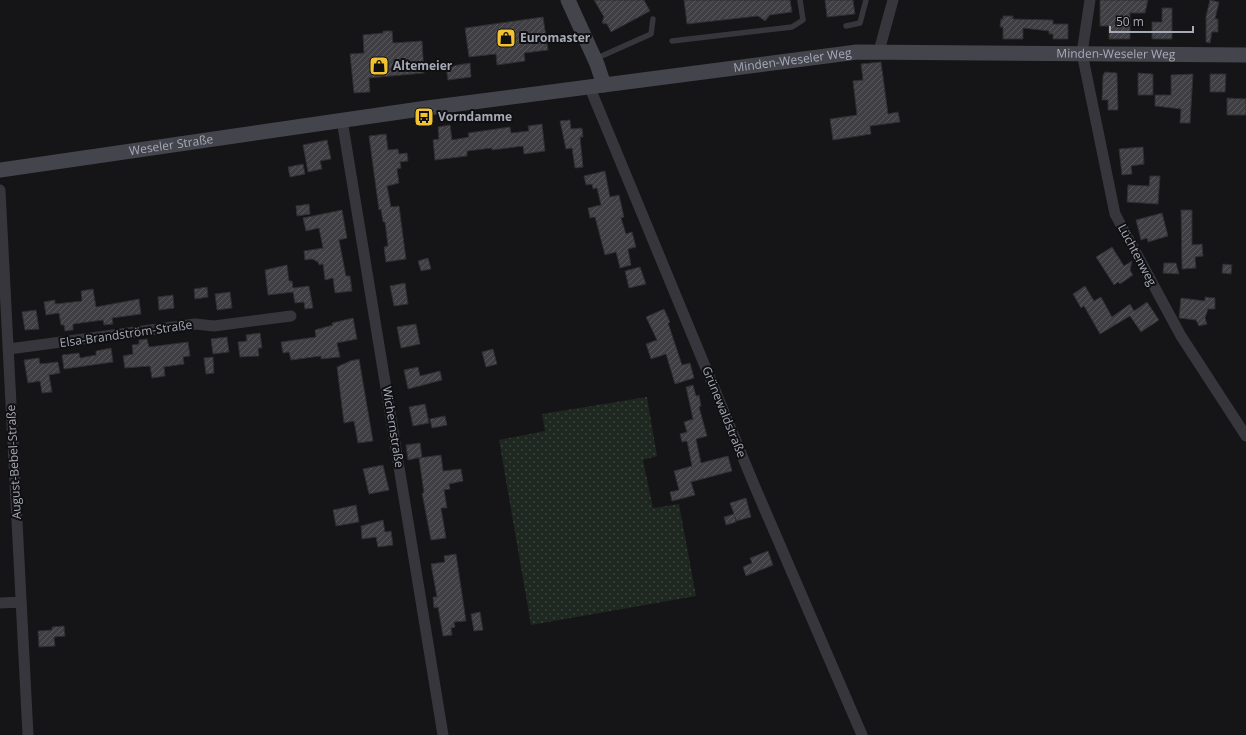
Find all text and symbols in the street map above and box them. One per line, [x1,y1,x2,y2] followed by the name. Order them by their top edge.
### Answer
[1110,8,1193,34] scale bar
[1116,13,1144,30] text: 50 m
[495,27,517,49] shop icon: Euromaster
[520,29,591,46] place label: Euromaster
[732,44,853,76] street label: Minden-Weseler Weg
[1056,45,1176,62] street label: Minden-Weseler Weg
[368,55,390,77] shop icon: Altemeier
[393,57,453,74] place label: Altemeier
[413,106,435,128] bus stop icon: Vorndamme
[438,108,512,125] place label: Vorndamme
[128,130,215,159] street label: Weseler Straße
[1114,221,1161,289] street label: Lüchtenweg
[59,316,194,351] street label: Elsa-Brandström-Straße
[698,364,751,460] street label: Grünewaldstraße
[379,385,408,469] street label: Wichernstraße
[2,404,25,520] street label: August-Bebel-Straße

